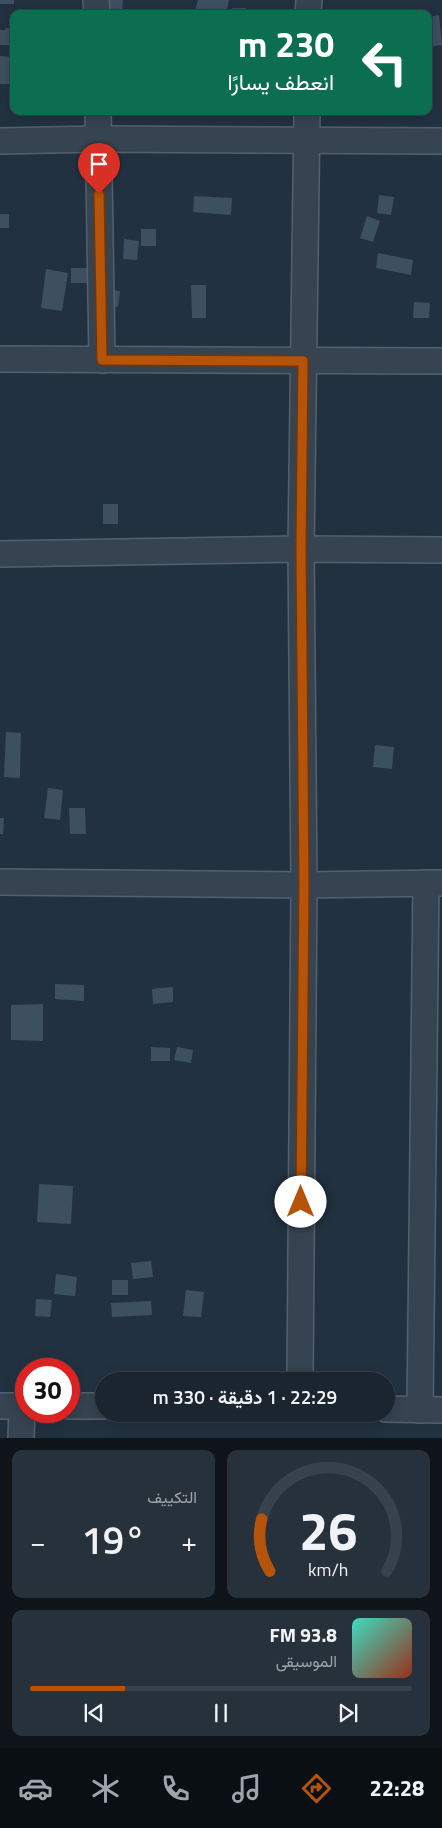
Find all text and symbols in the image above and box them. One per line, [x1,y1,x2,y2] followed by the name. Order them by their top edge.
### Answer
[238,17,334,71] text: 230 m
[352,30,417,95] icon: left
[228,65,334,99] text: انعطف يسارًا
[78,143,120,194] pin
[85,150,113,178] icon: arrive
[274,1175,326,1227] position arrow
[15,1358,80,1423] speed limit sign: 30
[153,1382,337,1411] text: 22:29 · 1 دقيقة · 330 m
[147,1485,197,1509] text: التكييف
[299,1491,358,1570] text: 26
[82,1511,145,1569] text: 19°
[30,1520,46,1563] text: −
[181,1520,197,1563] text: +
[308,1556,349,1583] text: km/h
[270,1620,337,1649] text: 93.8 FM
[276,1649,337,1673] text: الموسيقى
[80,1699,108,1727] icon: previous
[207,1699,235,1727] icon: pause
[334,1699,362,1727] icon: next
[18,1771,53,1806] icon: car
[88,1771,123,1806] icon: climate
[158,1771,193,1806] icon: phone
[229,1771,264,1806] icon: music
[299,1771,334,1806] icon: directions
[369,1771,424,1805] text: 22:28

